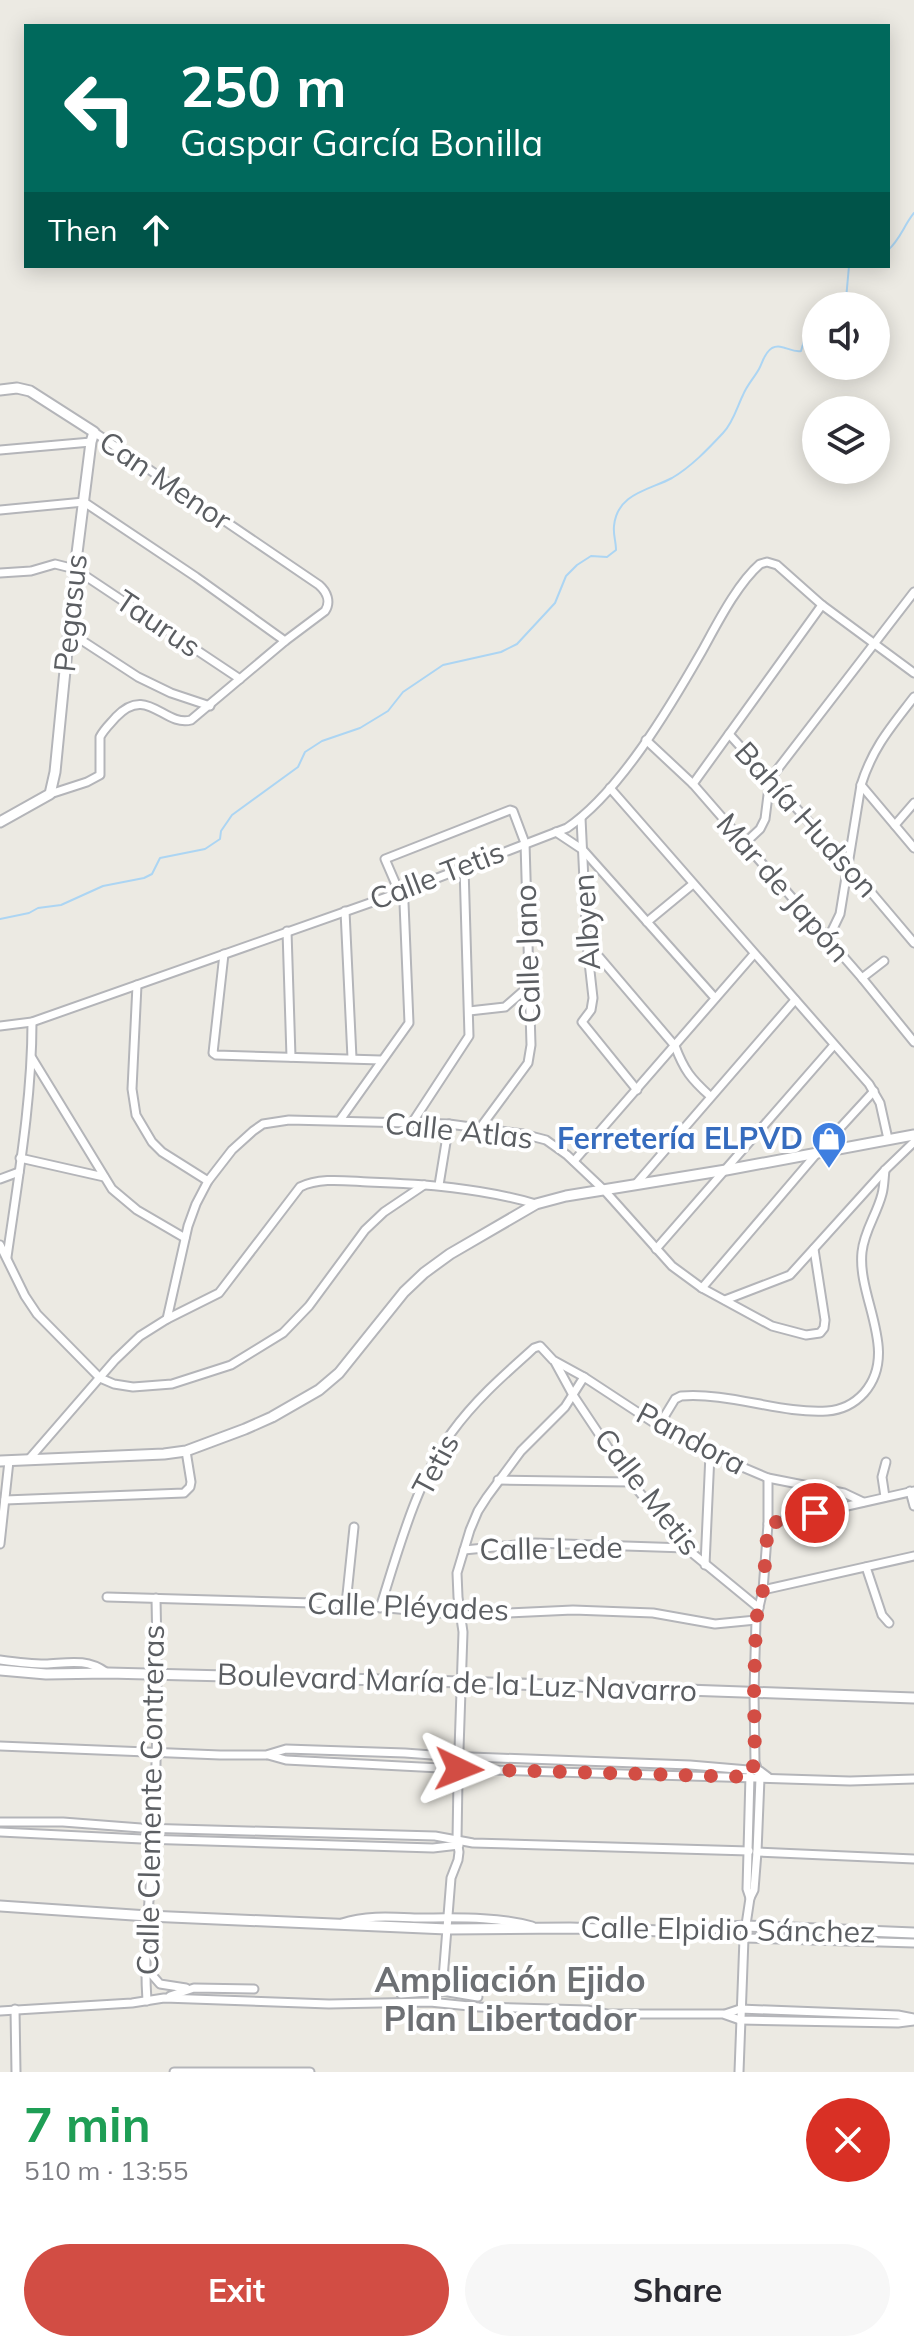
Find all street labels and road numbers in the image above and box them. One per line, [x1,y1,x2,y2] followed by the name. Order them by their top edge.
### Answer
[92,422,239,538] street label: Can Menor
[45,552,95,674] street label: Pegasus
[109,581,208,665] street label: Taurus
[727,733,887,905] street label: Bahía Hudson
[709,805,859,970] street label: Mar de Japón
[364,832,509,918] street label: Calle Tetis
[564,873,608,972] street label: Albyen
[506,884,548,1024] street label: Calle Jano
[383,1103,535,1157] street label: Calle Atlas
[630,1394,753,1483] street label: Pandora
[586,1420,709,1563] street label: Calle Metis
[403,1427,467,1502] street label: Tetis
[479,1528,623,1568] street label: Calle Lede
[306,1583,510,1629] street label: Calle Pléyades
[128,1624,172,1976] street label: Calle Clemente Contreras
[216,1655,698,1709] street label: Boulevard María de la Luz Navarro
[580,1907,876,1951] street label: Calle Elpidio Sánchez

